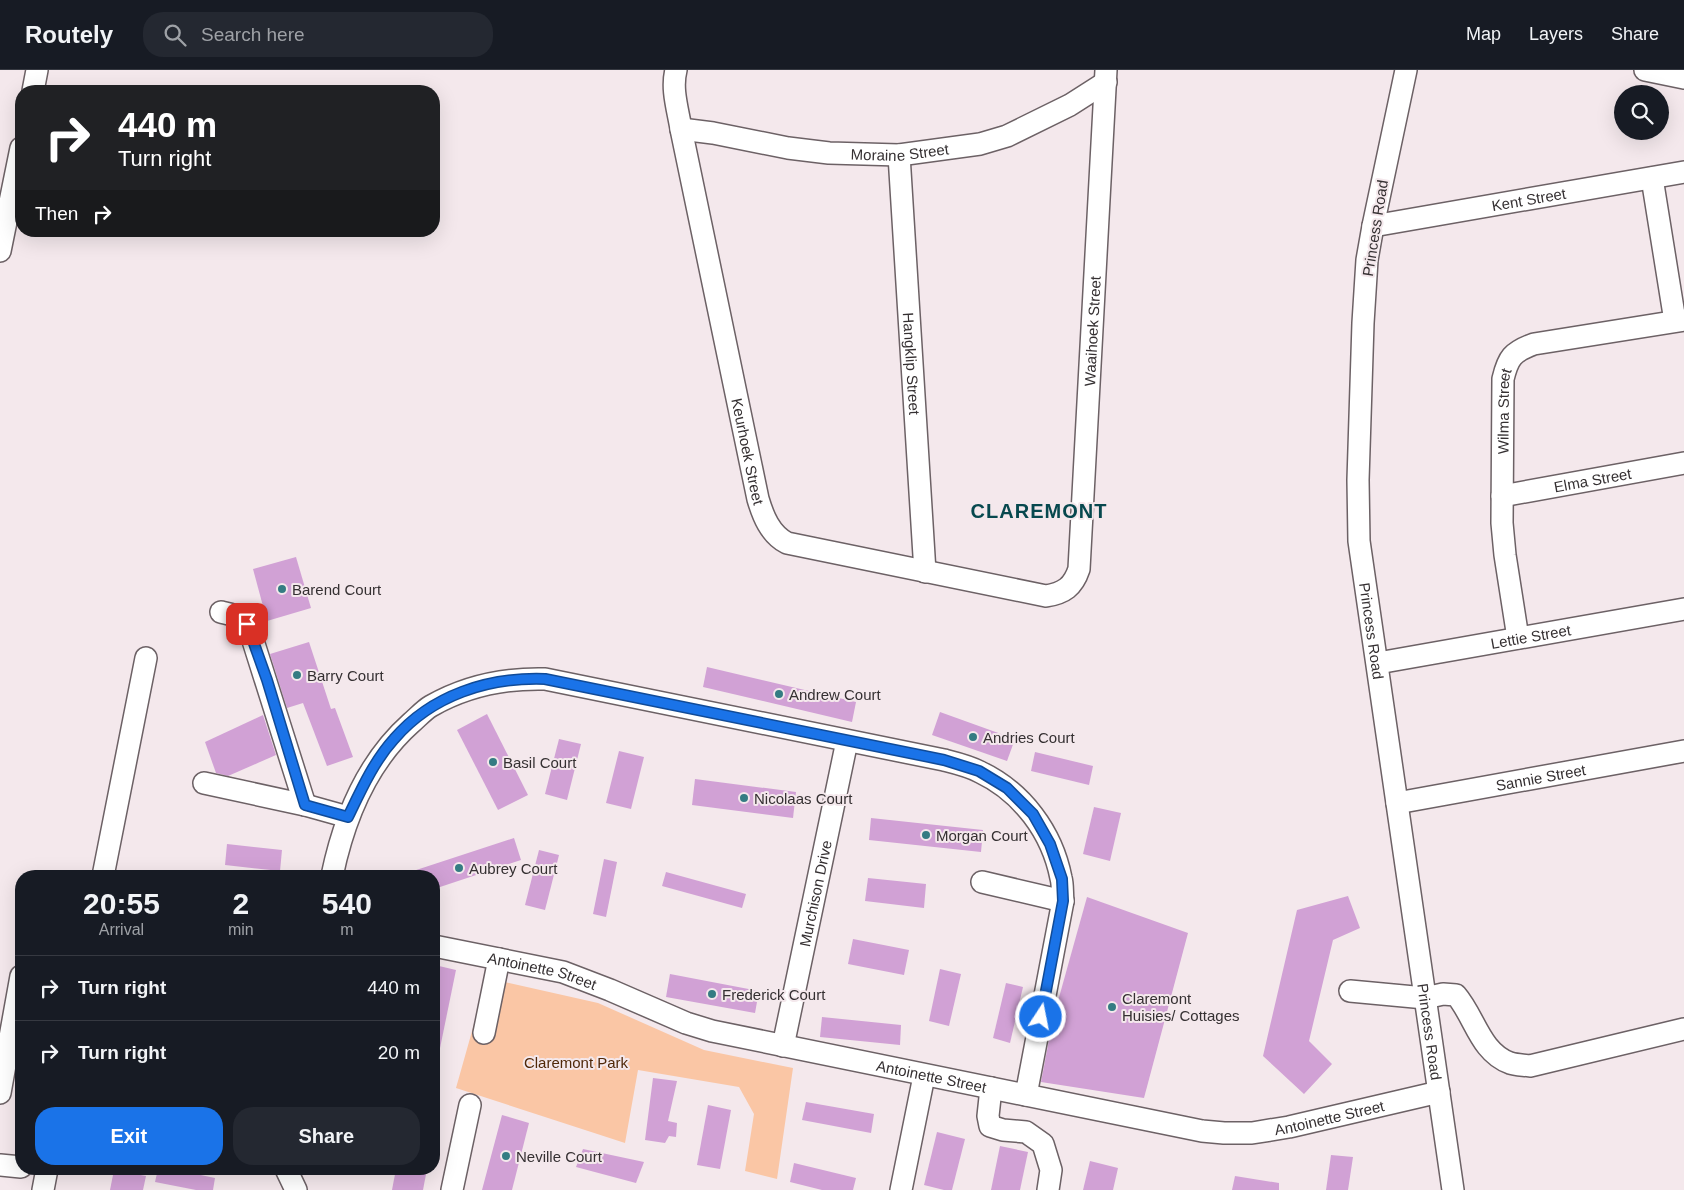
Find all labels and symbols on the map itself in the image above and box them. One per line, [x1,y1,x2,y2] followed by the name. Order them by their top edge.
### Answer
[850,140,951,164] street label: Moraine Street
[1359,178,1391,278] street label: Princess Road
[1490,184,1568,214] street label: Kent Street
[1080,275,1103,387] street label: Waaihoek Street
[900,312,924,416] street label: Hangklip Street
[1494,365,1514,454] street label: Wilma Street
[729,397,768,508] street label: Keurhoek Street
[1552,464,1633,495] street label: Elma Street
[971,500,1107,522] district label: CLAREMONT
[292,581,382,598] place label: Barend Court
[1357,581,1387,680] street label: Princess Road
[276,583,288,595] marker: Barend Court
[226,603,268,645] pin
[1489,621,1573,651] street label: Lettie Street
[307,667,385,684] place label: Barry Court
[291,669,303,681] marker: Barry Court
[789,686,882,703] place label: Andrew Court
[773,688,785,700] marker: Andrew Court
[983,729,1076,746] place label: Andries Court
[967,731,979,743] marker: Andries Court
[503,754,577,771] place label: Basil Court
[487,756,499,768] marker: Basil Court
[1494,760,1588,793] street label: Sannie Street
[754,790,853,807] place label: Nicolaas Court
[738,792,750,804] marker: Nicolaas Court
[936,827,1029,844] place label: Morgan Court
[920,829,932,841] marker: Morgan Court
[796,839,834,948] street label: Murchison Drive
[469,860,558,877] place label: Aubrey Court
[453,862,465,874] marker: Aubrey Court
[486,949,600,993] street label: Antoinette Street
[1415,982,1445,1081] street label: Princess Road
[722,986,826,1003] place label: Frederick Court
[706,988,718,1000] marker: Frederick Court
[1014,990,1066,1042] position arrow
[1122,990,1240,1024] place label: Claremont Huisies/ Cottages
[1106,1001,1118,1013] marker: Claremont Huisies/ Cottages
[524,1054,629,1071] park label: Claremont Park
[875,1056,989,1095] street label: Antoinette Street
[1273,1096,1386,1138] street label: Antoinette Street
[516,1148,603,1165] place label: Neville Court
[500,1150,512,1162] marker: Neville Court

